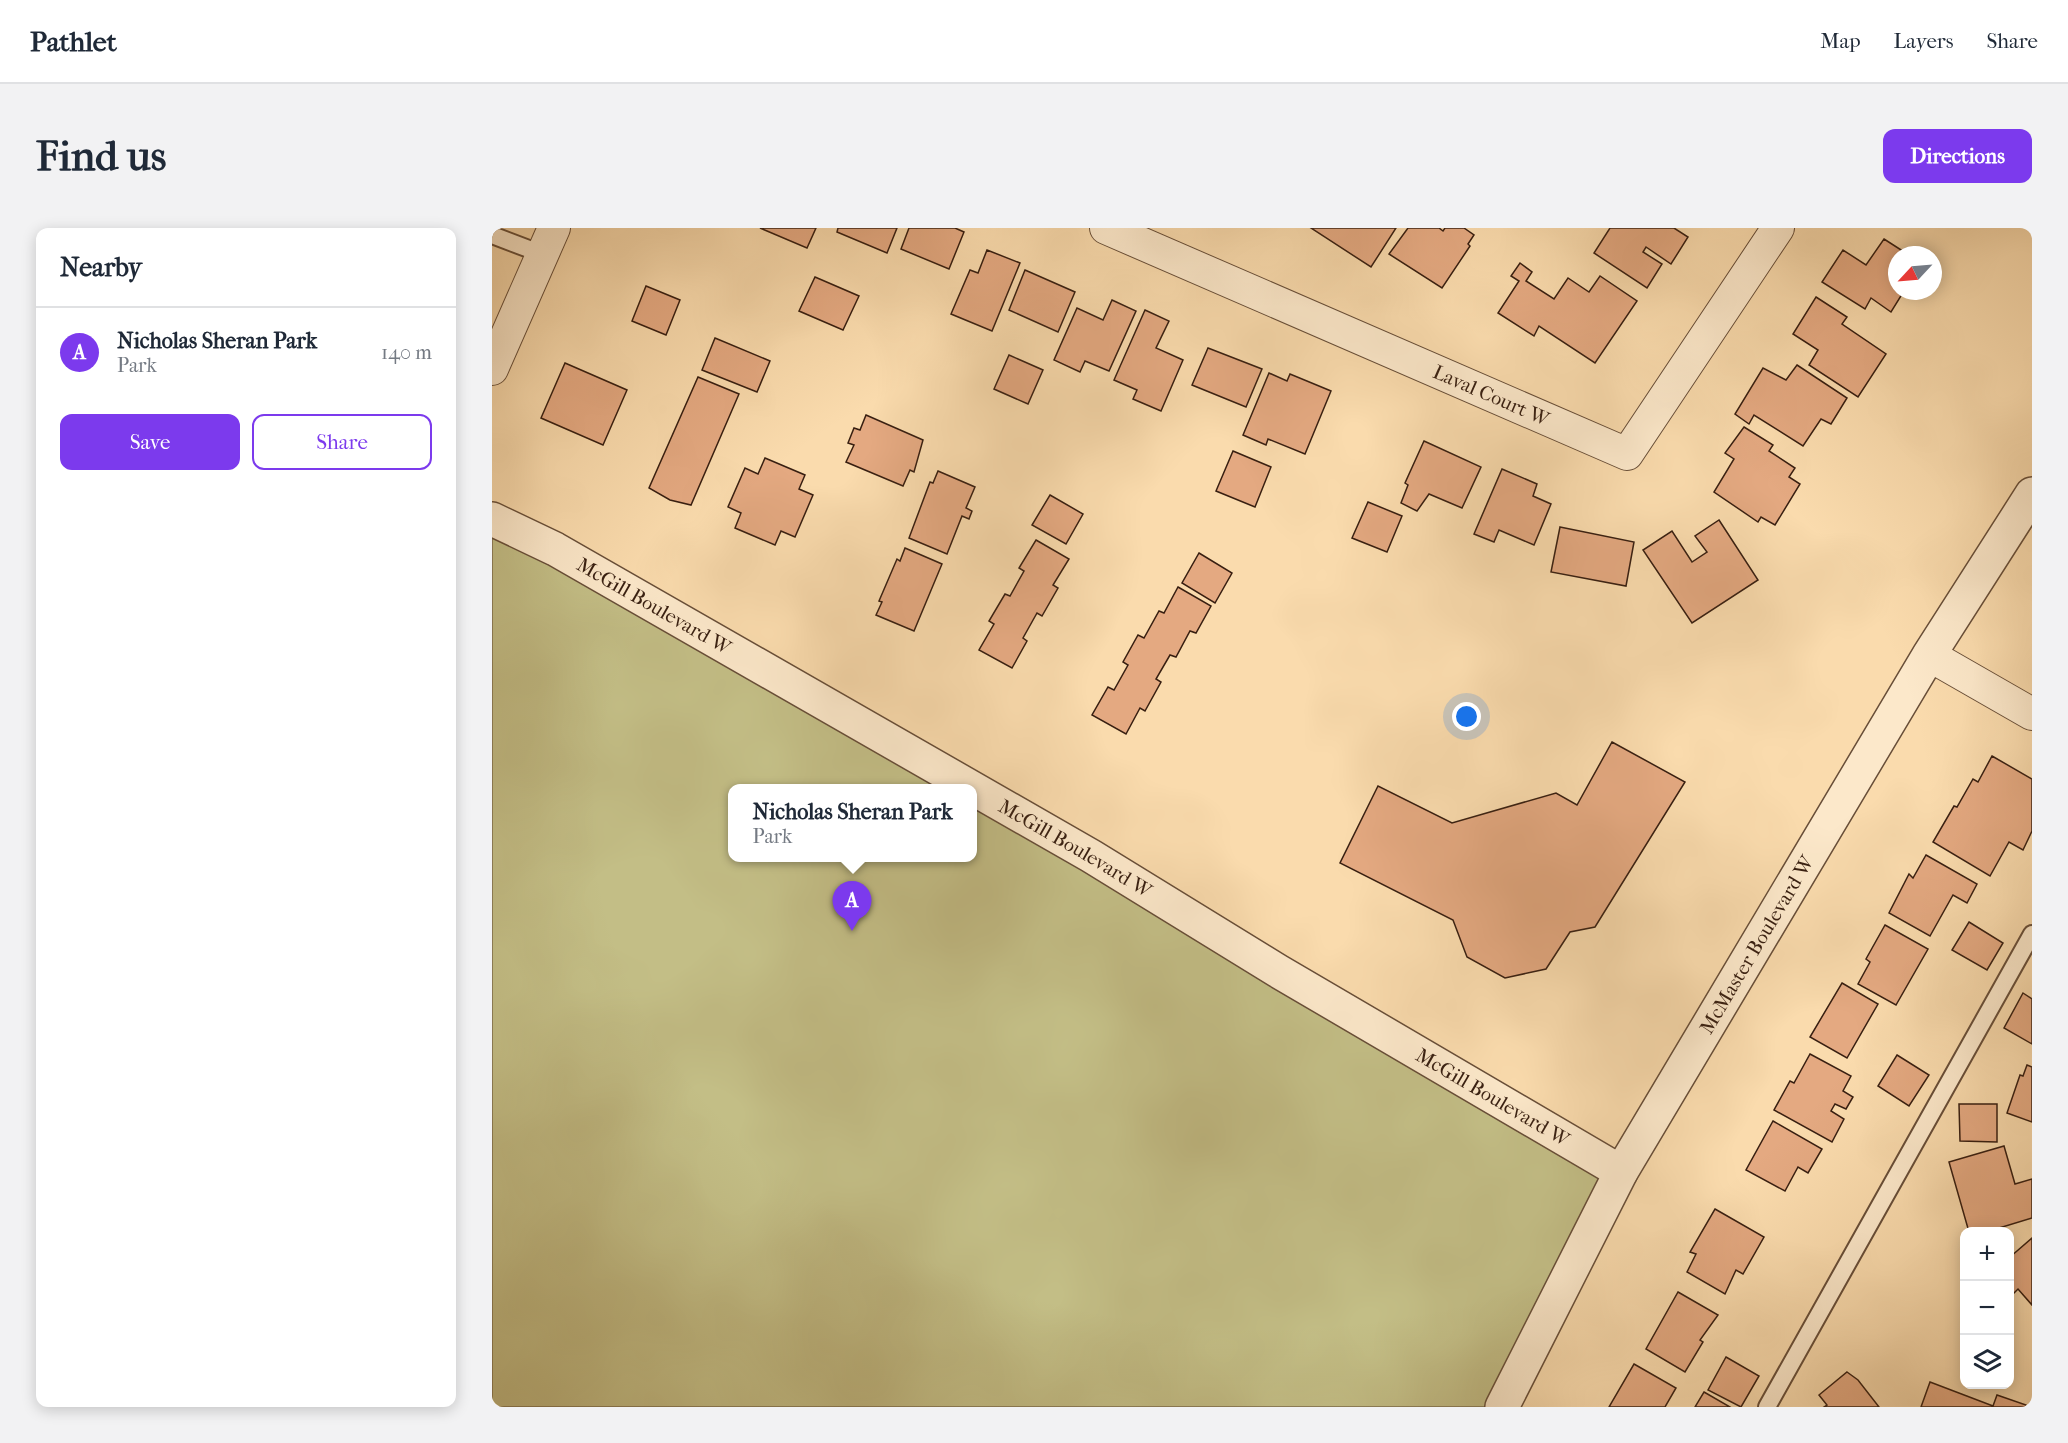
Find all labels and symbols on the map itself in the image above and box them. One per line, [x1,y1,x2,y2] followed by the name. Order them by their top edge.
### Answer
[1888,246,1942,300] north arrow
[1430,360,1554,431] street label: Laval Court W
[573,553,737,660] street label: McGill Boulevard W
[1452,702,1481,731] your location
[995,794,1157,903] street label: McGill Boulevard W
[1695,850,1819,1038] street label: McMaster Boulevard W
[832,882,872,931] pin: A
[1412,1043,1575,1151] street label: McGill Boulevard W

